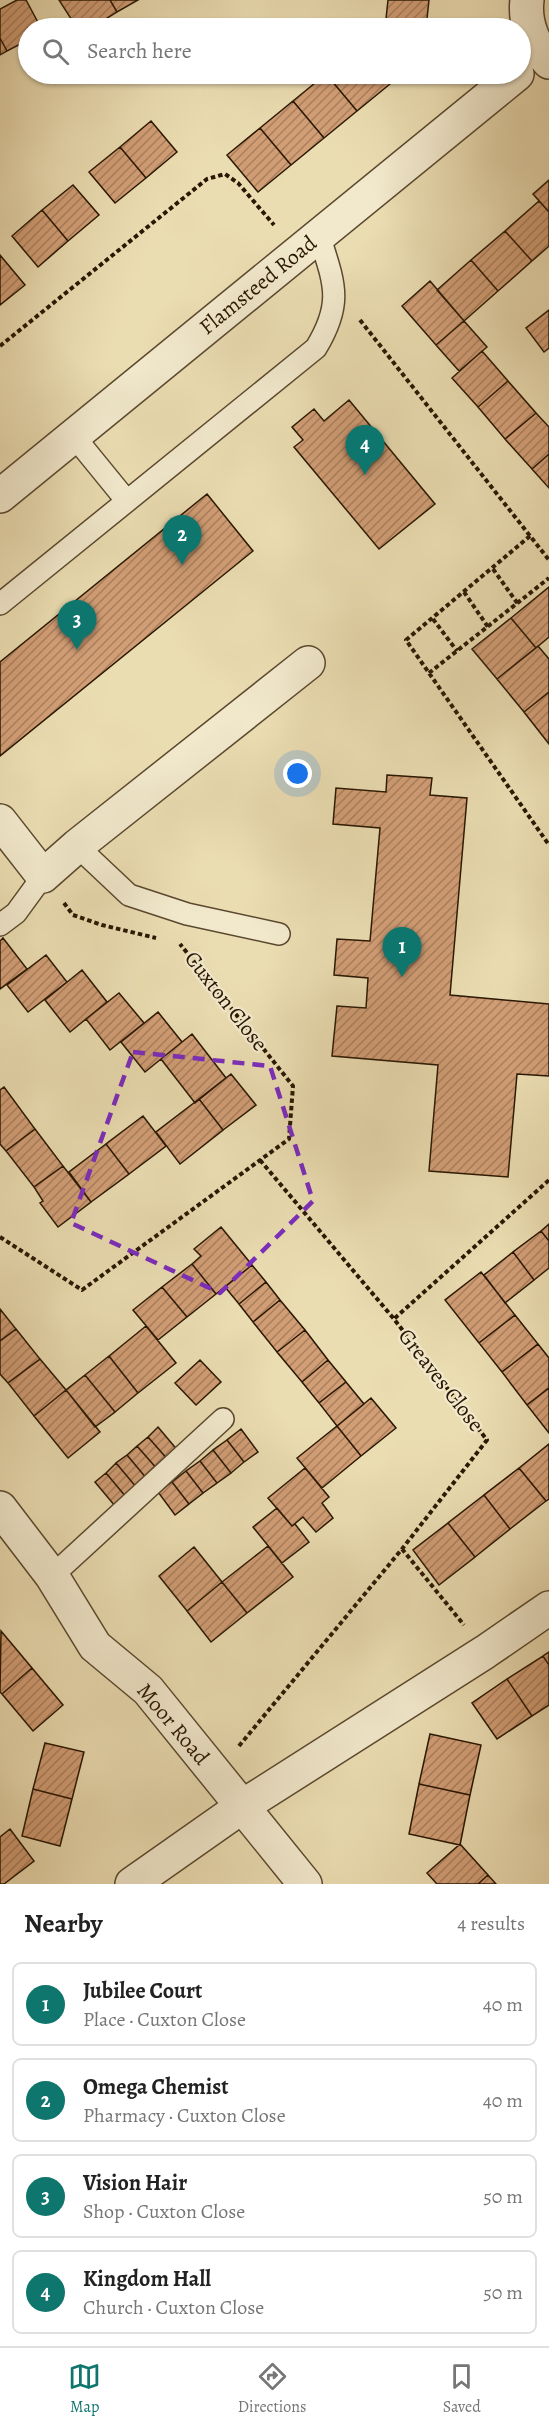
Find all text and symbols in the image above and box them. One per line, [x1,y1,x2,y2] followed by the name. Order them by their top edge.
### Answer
[18,18,531,84] search box
[39,35,72,68] icon: search
[87,36,192,66] text: Search here
[193,228,323,342] street label: Flamsteed Road
[346,426,385,475] pin: 4
[162,516,201,565] pin: 2
[58,600,97,650] pin: 3
[283,759,312,788] your location
[382,928,422,977] pin: 1
[177,945,275,1057] street label: Cuxton Close
[391,1322,491,1438] street label: Greaves Close
[130,1677,216,1772] street label: Moor Road
[24,1906,103,1941] text: Nearby
[457,1910,525,1937] text: 4 results
[83,1976,202,2006] text: Jubilee Court
[42,1991,49,2018] text: 1
[483,1991,523,2018] text: 40 m
[83,2006,246,2033] text: Place · Cuxton Close
[83,2072,228,2102] text: Omega Chemist
[41,2087,50,2114] text: 2
[483,2087,523,2114] text: 40 m
[83,2102,286,2129] text: Pharmacy · Cuxton Close
[83,2168,187,2198] text: Vision Hair
[41,2183,50,2210] text: 3
[483,2183,523,2210] text: 50 m
[83,2198,245,2225] text: Shop · Cuxton Close
[83,2264,211,2294] text: Kingdom Hall
[41,2279,50,2306] text: 4
[483,2279,523,2306] text: 50 m
[83,2294,264,2321] text: Church · Cuxton Close
[68,2360,101,2418] tab: Map
[238,2360,306,2418] tab: Directions
[443,2360,481,2418] tab: Saved

